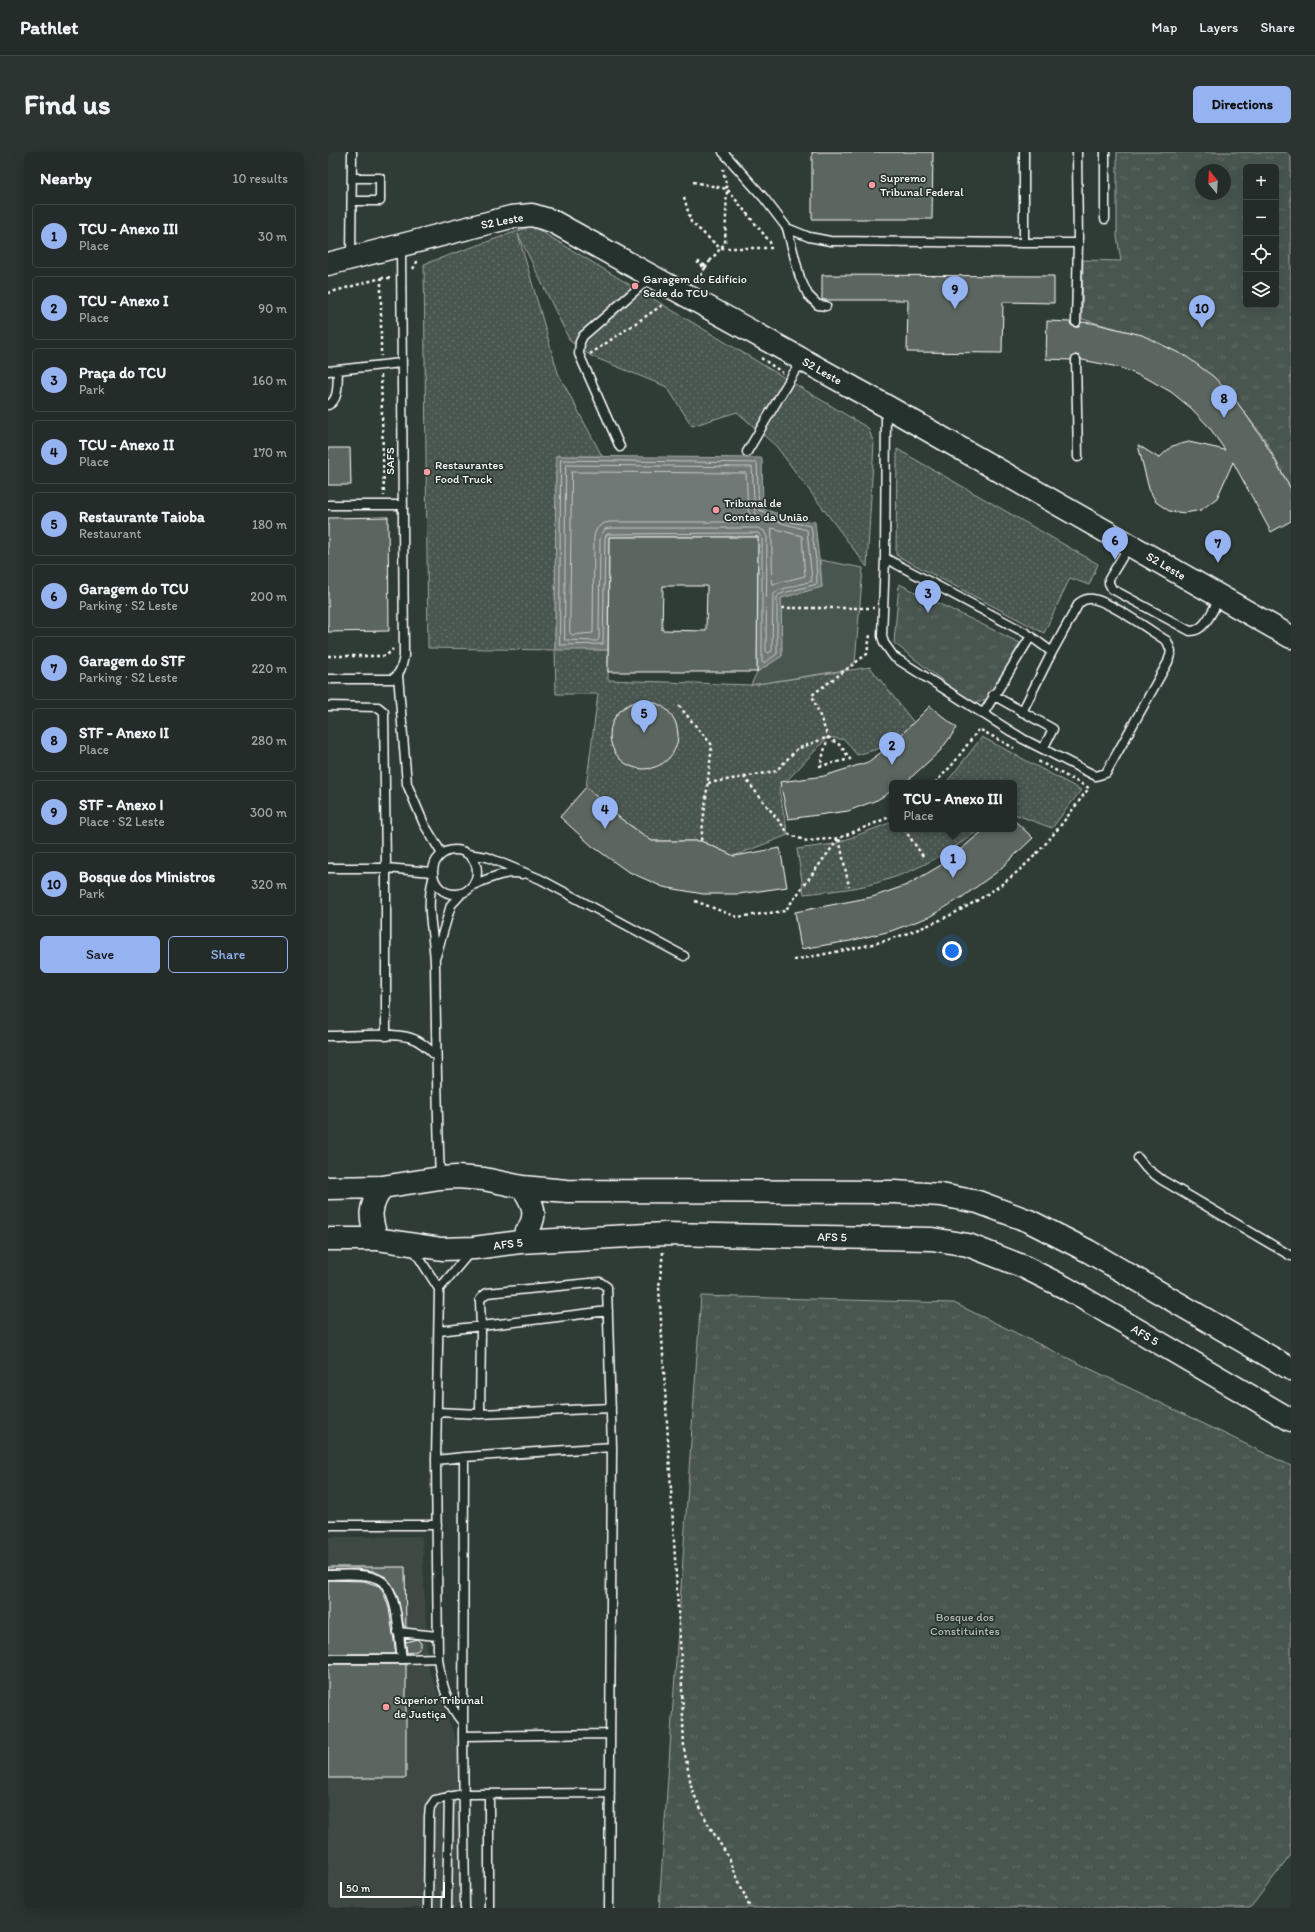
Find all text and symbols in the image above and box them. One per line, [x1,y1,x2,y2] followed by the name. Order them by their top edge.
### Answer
[20,16,78,39] text: Pathlet
[1152,19,1177,36] text: Map
[1199,19,1238,36] text: Layers
[1260,19,1295,36] text: Share
[1193,86,1291,123] button: Directions
[24,87,111,121] text: Find us
[1195,164,1231,200] north arrow
[1243,164,1279,308] map controls
[1243,164,1279,200] button: +
[40,168,92,188] text: Nearby
[232,171,288,186] text: 10 results
[880,171,964,199] place label: Supremo Tribunal Federal
[867,180,877,190] marker: Supremo Tribunal Federal
[1243,200,1279,236] button: −
[480,210,525,232] street label: S2 Leste
[79,220,178,238] text: TCU - Anexo III
[51,229,57,244] text: 1
[258,229,287,244] text: 30 m
[1243,236,1279,272] button: locate
[79,238,109,253] text: Place
[643,272,747,300] place label: Garagem do Edifício Sede do TCU
[1243,272,1279,308] button: layers
[942,276,968,309] pin: 9
[630,281,640,291] marker: Garagem do Edifício Sede do TCU
[79,292,169,310] text: TCU - Anexo I
[1189,295,1215,328] pin: 10
[51,301,57,316] text: 2
[258,301,287,316] text: 90 m
[79,310,109,325] text: Place
[800,354,844,388] street label: S2 Leste
[79,364,166,382] text: Praça do TCU
[50,373,58,388] text: 3
[252,373,287,388] text: 160 m
[79,382,105,397] text: Park
[1211,385,1237,418] pin: 8
[79,436,174,454] text: TCU - Anexo II
[50,445,58,460] text: 4
[253,445,287,460] text: 170 m
[383,447,397,475] street label: SAFS
[79,454,109,469] text: Place
[435,458,504,486] place label: Restaurantes Food Truck
[422,467,432,477] marker: Restaurantes Food Truck
[724,496,808,524] place label: Tribunal de Contas da União
[711,505,721,515] marker: Tribunal de Contas da União
[79,508,205,526] text: Restaurante Taioba
[51,517,57,532] text: 5
[252,517,287,532] text: 180 m
[79,526,141,541] text: Restaurant
[1102,527,1128,560] pin: 6
[1205,530,1231,563] pin: 7
[1144,549,1188,583] street label: S2 Leste
[79,580,189,598] text: Garagem do TCU
[915,580,941,613] pin: 3
[51,589,57,604] text: 6
[250,589,287,604] text: 200 m
[79,598,178,613] text: Parking · S2 Leste
[79,652,185,670] text: Garagem do STF
[51,661,57,676] text: 7
[251,661,287,676] text: 220 m
[79,670,178,685] text: Parking · S2 Leste
[631,700,657,733] pin: 5
[79,724,169,742] text: STF - Anexo II
[879,732,905,765] pin: 2
[50,733,58,748] text: 8
[251,733,287,748] text: 280 m
[79,742,109,757] text: Place
[889,780,1017,832] popup
[903,790,1003,808] text: TCU - Anexo III
[79,796,163,814] text: STF - Anexo I
[592,796,618,829] pin: 4
[51,805,57,820] text: 9
[250,805,287,820] text: 300 m
[903,808,933,823] text: Place
[79,814,165,829] text: Place · S2 Leste
[940,845,966,878] pin: 1
[79,868,215,886] text: Bosque dos Ministros
[47,877,61,892] text: 10
[251,877,287,892] text: 320 m
[79,886,105,901] text: Park
[40,936,160,973] button: Save
[168,936,288,973] button: Share
[942,941,962,961] your location
[817,1230,847,1244] street label: AFS 5
[492,1235,524,1253] street label: AFS 5
[1129,1322,1161,1348] street label: AFS 5
[930,1610,1000,1638] park label: Bosque dos Constituintes
[394,1693,484,1721] place label: Superior Tribunal de Justiça
[381,1702,391,1712] marker: Superior Tribunal de Justiça
[340,1880,445,1899] scale bar
[346,1882,370,1895] text: 50 m

